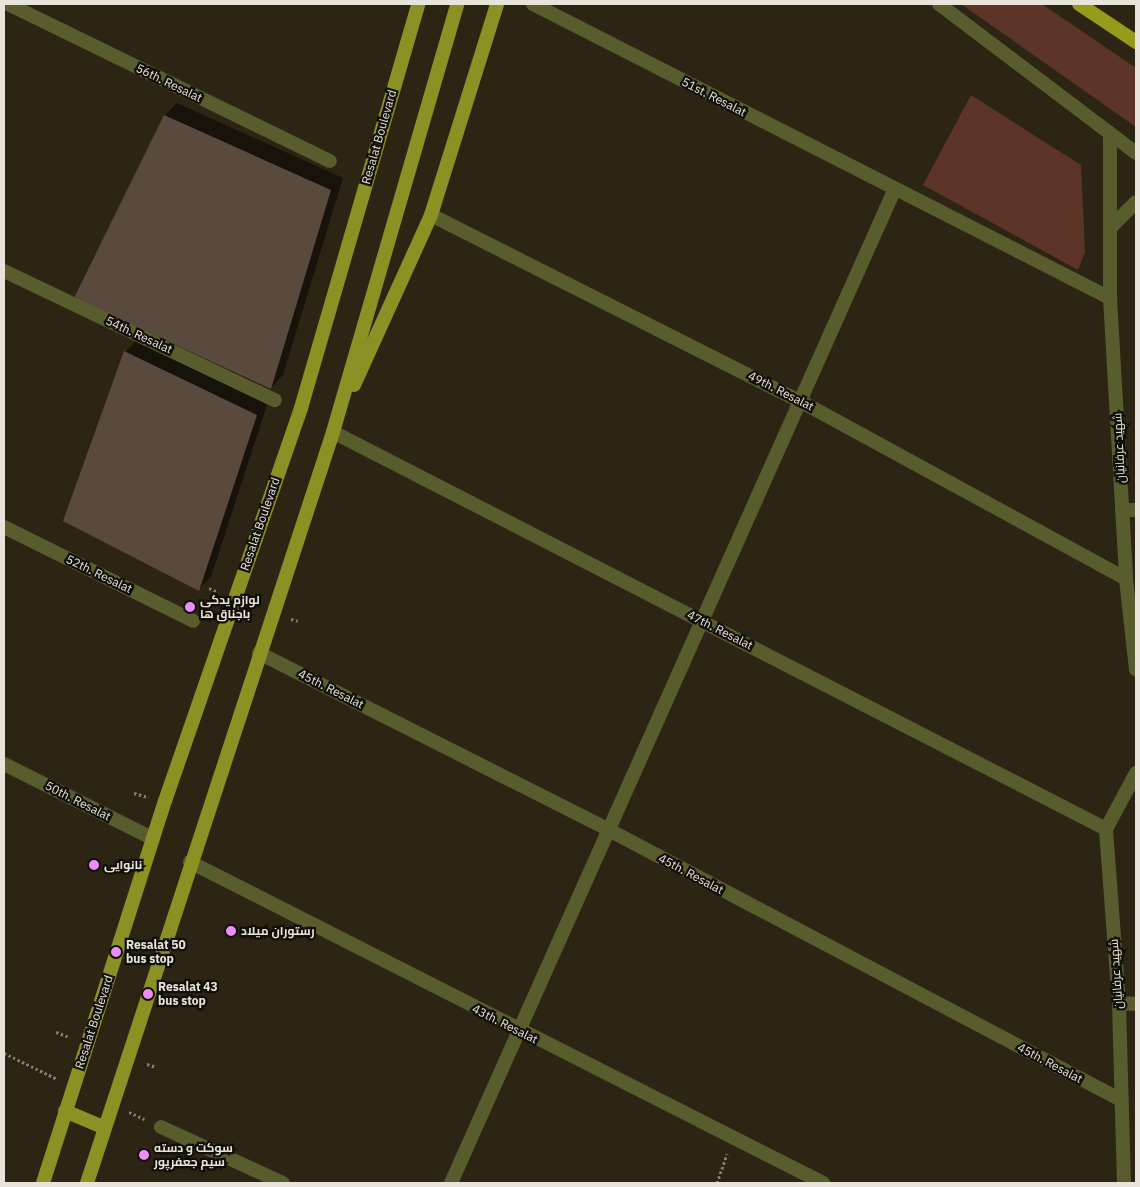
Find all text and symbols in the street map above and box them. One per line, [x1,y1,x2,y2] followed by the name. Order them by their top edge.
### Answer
[134,61,204,105] street label: 56th. Resalat
[679,75,749,119] street label: 51st. Resalat
[359,88,399,186] street label: Resalat Boulevard
[103,313,175,357] street label: 54th. Resalat
[746,368,816,414] street label: 49th. Resalat
[1110,412,1128,484] street label: شهید عرفانیان
[237,475,283,573] street label: Resalat Boulevard
[64,552,134,596] street label: 52th. Resalat
[200,593,260,621] place label: لوازم یدکی باجناق ها
[184,601,196,613] marker: لوازم یدکی باجناق ها
[685,607,755,653] street label: 47th. Resalat
[296,666,366,712] street label: 45th. Resalat
[43,778,113,824] street label: 50th. Resalat
[656,851,726,897] street label: 45th. Resalat
[104,858,142,872] place label: نانوایی
[88,859,100,871] marker: نانوایی
[241,924,315,938] place label: رستوران میلاد
[225,925,237,937] marker: رستوران میلاد
[126,938,186,966] place label: Resalat 50 bus stop
[1106,938,1126,1010] street label: شهید عرفانیان
[110,946,122,958] marker: Resalat 50 bus stop
[72,973,116,1071] street label: Resalat Boulevard
[158,980,218,1008] place label: Resalat 43 bus stop
[142,988,154,1000] marker: Resalat 43 bus stop
[470,1001,540,1047] street label: 43th. Resalat
[1015,1040,1085,1086] street label: 45th. Resalat
[154,1141,233,1169] place label: سوکت و دسته سیم جعفرپور
[138,1149,150,1161] marker: سوکت و دسته سیم جعفرپور

